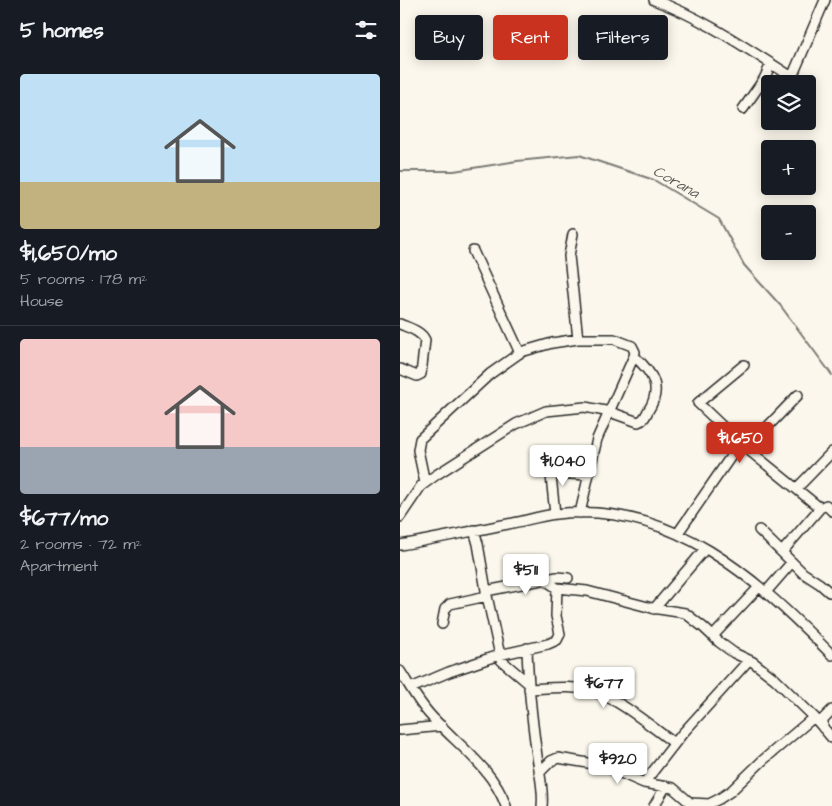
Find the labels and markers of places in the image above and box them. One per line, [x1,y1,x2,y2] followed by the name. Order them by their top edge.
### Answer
[699,422,781,464] pin: $1,650
[522,444,604,487] pin: $1,040
[496,554,556,596] pin: $511
[574,666,634,709] pin: $677
[588,742,648,785] pin: $920

